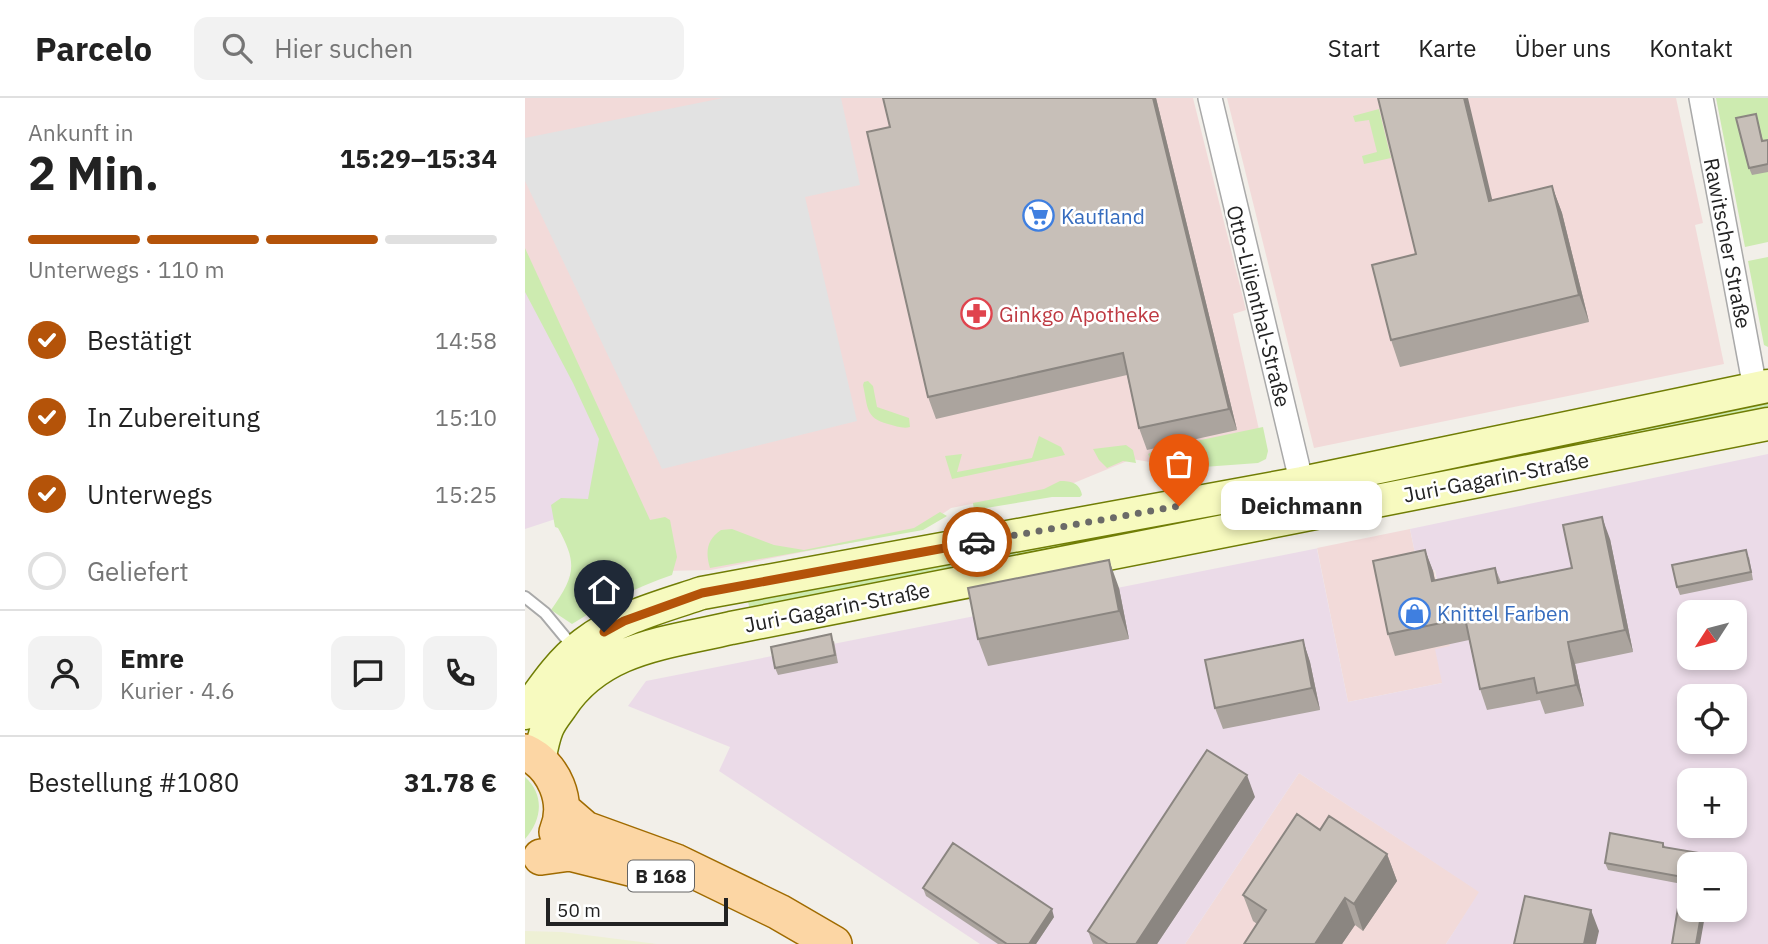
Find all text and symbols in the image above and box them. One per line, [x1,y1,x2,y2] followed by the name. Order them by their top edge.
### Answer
[194,17,684,80] search box
[35,27,152,70] text: Parcelo
[218,29,256,67] icon: search
[274,31,413,65] text: Hier suchen
[1328,32,1380,64] text: Start
[1418,32,1476,64] text: Karte
[1514,32,1611,64] text: Über uns
[1649,32,1733,64] text: Kontakt
[28,117,134,147] text: Ankunft in
[340,141,497,175] text: 15:29–15:34
[28,143,159,203] text: 2 Min.
[1698,155,1758,331] street label: Rawitscher Straße
[1021,199,1055,233] supermarket icon: Kaufland
[1061,202,1145,230] place label: Kaufland
[1220,202,1298,410] street label: Otto-Lilienthal-Straße
[28,254,225,284] text: Unterwegs · 110 m
[959,297,993,331] pharmacy icon: Ginkgo Apotheke
[999,300,1160,328] place label: Ginkgo Apotheke
[28,321,66,359] icon: check
[87,323,192,357] text: Bestätigt
[435,325,497,355] text: 14:58
[28,398,66,436] icon: check
[87,400,260,434] text: In Zubereitung
[435,402,497,432] text: 15:10
[1149,434,1209,506] pin
[1160,445,1198,483] icon: bag
[1401,445,1591,509] street label: Juri-Gagarin-Straße
[28,475,66,513] icon: check
[87,477,213,511] text: Unterwegs
[435,479,497,509] text: 15:25
[1221,482,1382,530] callout: Deichmann
[1240,490,1363,520] text: Deichmann
[942,507,1012,577] courier
[958,523,996,561] icon: car
[87,554,189,588] text: Geliefert
[574,560,634,632] pin
[585,571,623,609] icon: home
[742,575,932,639] street label: Juri-Gagarin-Straße
[1397,596,1431,630] shop icon: Knittel Farben
[1437,599,1569,627] place label: Knittel Farben
[1677,600,1747,670] north arrow
[1677,600,1747,922] map controls
[28,636,102,710] button: person
[331,636,405,710] button: chat
[423,636,497,710] button: phone
[120,641,184,675] text: Emre
[120,675,235,705] text: Kurier · 4.6
[1677,684,1747,754] button: locate
[28,765,239,799] text: Bestellung #1080
[404,765,497,799] text: 31.78 €
[1677,768,1747,838] button: +
[1677,852,1747,922] button: −
[628,860,694,891] road number: B 168
[546,895,728,927] scale bar
[557,898,601,922] text: 50 m

